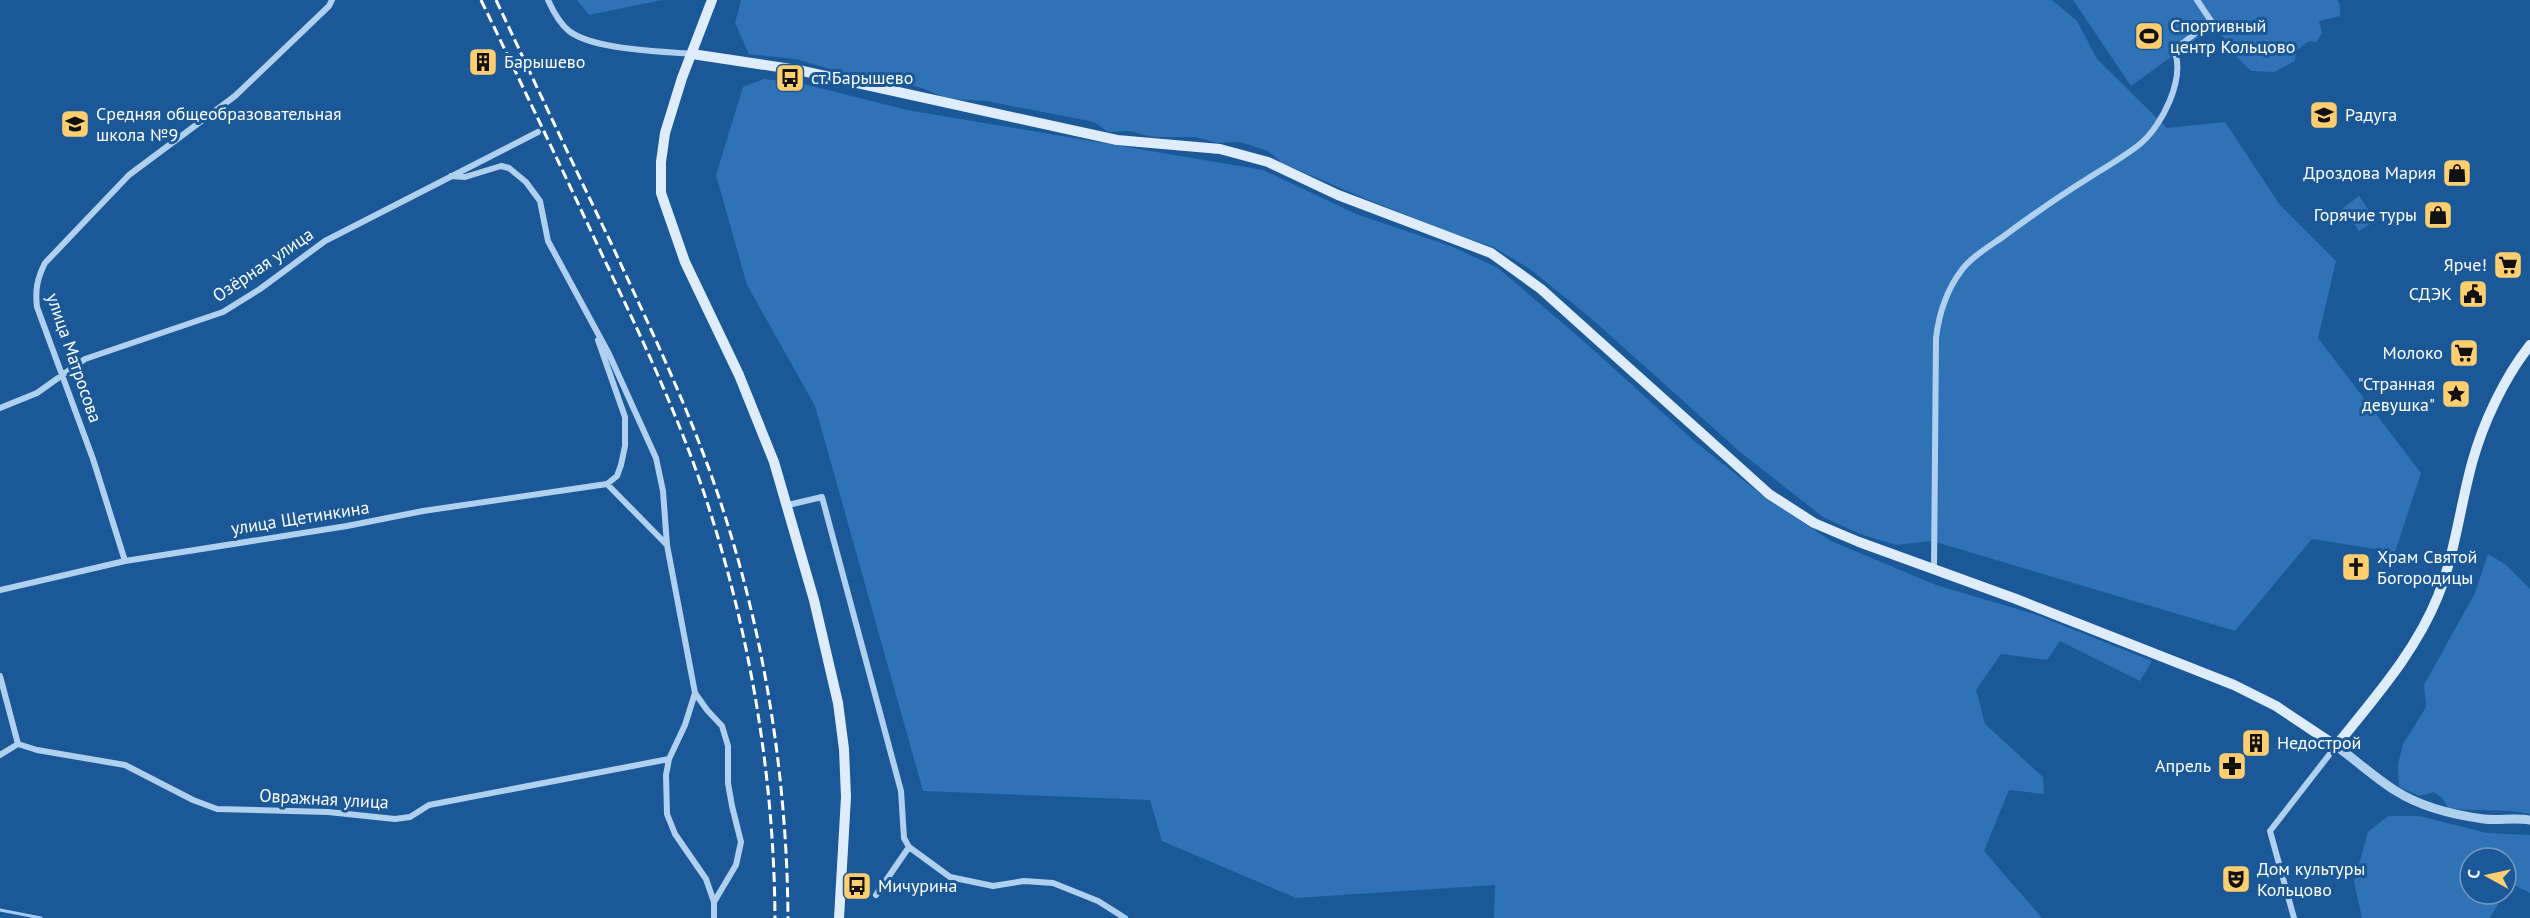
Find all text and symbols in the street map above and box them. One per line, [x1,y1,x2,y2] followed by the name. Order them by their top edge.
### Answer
[2170,14,2295,58] place label: Спортивный центр Кольцово
[2133,20,2165,52] sports icon: Спортивный центр Кольцово
[467,46,499,78] building icon: Барышево
[504,50,585,73] place label: Барышево
[774,62,806,94] bus stop icon: ст. Барышево
[811,66,913,89] place label: ст. Барышево
[2308,99,2340,131] school or university icon: Радуга
[96,102,342,146] place label: Средняя общеобразовательная школа №9
[2345,103,2397,126] place label: Радуга
[59,108,91,140] school or university icon: Средняя общеобразовательная школа №9
[2441,157,2473,189] shop icon: Дроздова Мария
[2303,161,2436,184] place label: Дроздова Мария
[2422,199,2454,231] shop icon: Горячие туры
[2314,203,2417,226] place label: Горячие туры
[208,222,318,307] street label: Озёрная улица
[2492,249,2524,281] supermarket icon: Ярче!
[2444,253,2487,276] place label: Ярче!
[2457,278,2489,310] public building icon: СДЭК
[2409,282,2452,305] place label: СДЭК
[42,290,107,426] street label: улица Матросова
[2448,337,2480,369] supermarket icon: Молоко
[2382,341,2443,364] place label: Молоко
[2358,372,2435,416] place label: "Странная девушка"
[2440,378,2472,410] place icon: "Странная девушка"
[229,495,371,540] street label: улица Щетинкина
[2377,545,2477,589] place label: Храм Святой Богородицы
[2340,551,2372,583] church icon: Храм Святой Богородицы
[2240,727,2272,759] building icon: Недострой
[2277,731,2361,754] place label: Недострой
[2216,750,2248,782] pharmacy icon: Апрель
[2155,754,2211,777] place label: Апрель
[259,784,389,813] street label: Овражная улица
[2458,846,2518,906] north arrow
[2257,857,2365,901] place label: Дом культуры Кольцово
[2220,863,2252,895] theatre icon: Дом культуры Кольцово
[2463,868,2484,880] text: С
[841,870,873,902] bus stop icon: Мичурина
[878,874,958,897] place label: Мичурина

